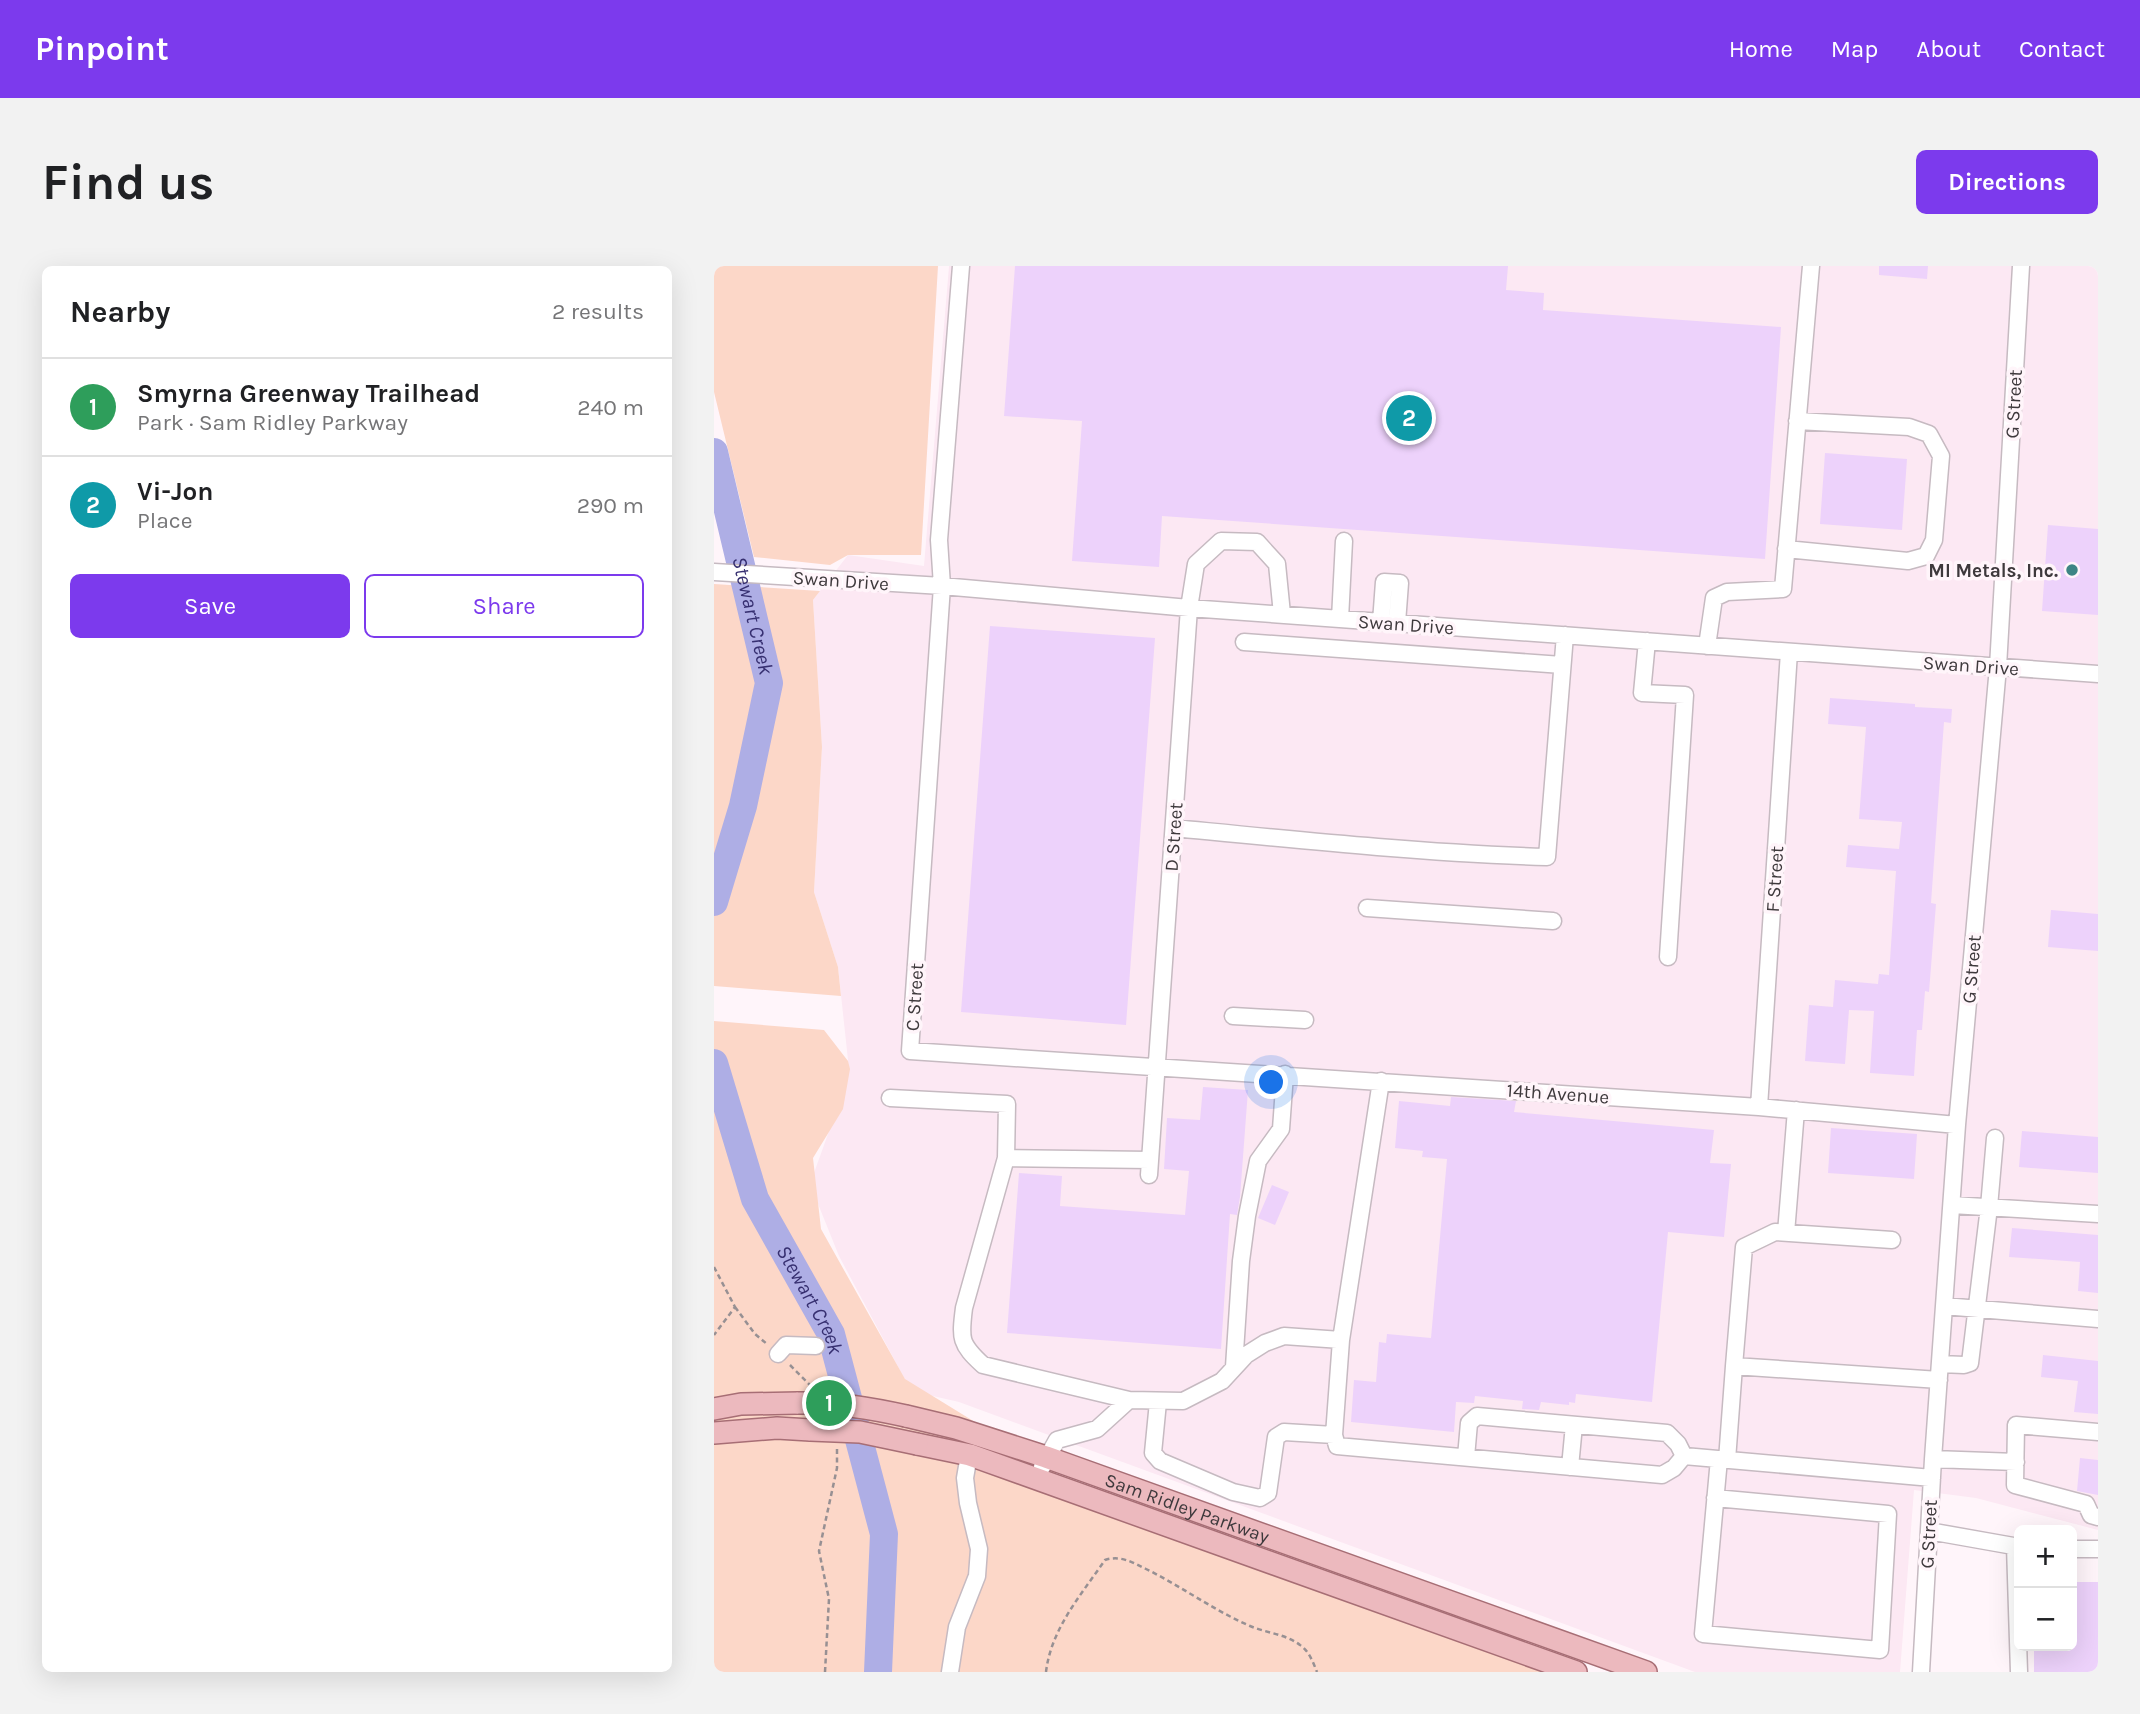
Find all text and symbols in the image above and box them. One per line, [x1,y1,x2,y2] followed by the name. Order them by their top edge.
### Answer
[35,30,169,68] text: Pinpoint
[1729,35,1793,63] text: Home
[1831,35,1878,63] text: Map
[1916,35,1981,63] text: About
[2019,35,2105,63] text: Contact
[1916,150,2098,214] button: Directions
[42,154,214,211] text: Find us
[70,294,170,330] text: Nearby
[552,298,644,325] text: 2 results
[2001,369,2027,439] street label: G Street
[137,378,480,409] text: Smyrna Greenway Trailhead
[1386,392,1432,444] pin: 2
[89,394,97,421] text: 1
[577,394,644,421] text: 240 m
[137,409,408,436] text: Park · Sam Ridley Parkway
[137,476,213,507] text: Vi-Jon
[86,492,100,519] text: 2
[577,492,644,519] text: 290 m
[137,507,193,534] text: Place
[727,554,779,677] water label: Stewart Creek
[1928,560,2058,582] place label: MI Metals, Inc.
[2064,562,2080,578] marker: MI Metals, Inc.
[792,567,890,595] street label: Swan Drive
[70,574,350,638] button: Save
[364,574,644,638] button: Share
[1357,611,1455,639] street label: Swan Drive
[1922,652,2020,680] street label: Swan Drive
[1161,802,1187,872] street label: D Street
[1762,845,1788,913] street label: F Street
[1958,934,1986,1004] street label: G Street
[902,962,928,1032] street label: C Street
[1254,1065,1288,1099] your location
[1506,1079,1610,1109] street label: 14th Avenue
[771,1241,848,1357] water label: Stewart Creek
[806,1377,852,1429] pin: 1
[1102,1469,1272,1548] street label: Sam Ridley Parkway
[1916,1499,1942,1569] street label: G Street
[2014,1525,2077,1651] map controls
[2014,1525,2077,1588] button: +
[2014,1588,2077,1651] button: −

